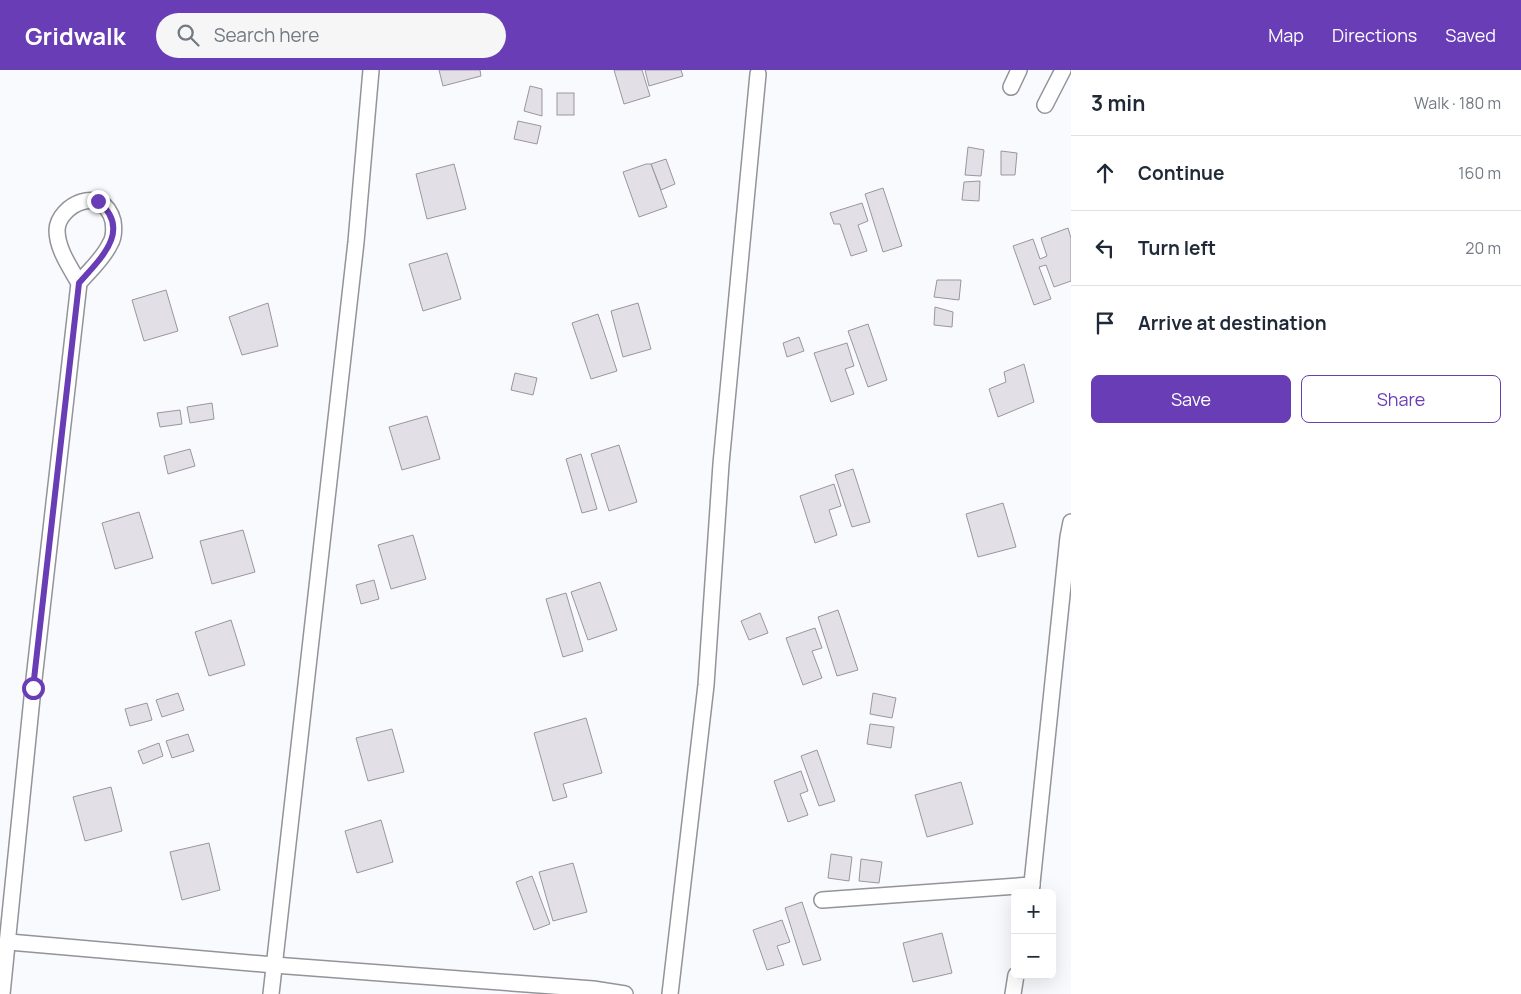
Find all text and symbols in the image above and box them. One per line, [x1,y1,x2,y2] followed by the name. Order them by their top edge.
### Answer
[156,13,506,58] search box
[25,19,126,52] text: Gridwalk
[174,21,202,49] icon: search
[214,22,319,48] text: Search here
[1268,23,1304,47] text: Map
[1332,23,1417,47] text: Directions
[1445,23,1496,47] text: Saved
[1091,89,1145,117] text: 3 min
[1414,92,1501,114] text: Walk · 180 m
[1091,159,1119,187] icon: ahead
[1138,160,1224,186] text: Continue
[1458,162,1501,184] text: 160 m
[87,190,110,213] route end
[1091,234,1119,262] icon: left
[1138,235,1216,261] text: Turn left
[1465,237,1501,259] text: 20 m
[1091,309,1119,337] icon: arrive
[1138,310,1327,336] text: Arrive at destination
[1091,375,1291,423] button: Save
[1301,375,1501,423] button: Share
[22,677,45,700] route start
[1011,889,1056,979] map controls
[1011,889,1056,934] button: +
[1011,934,1056,979] button: −

